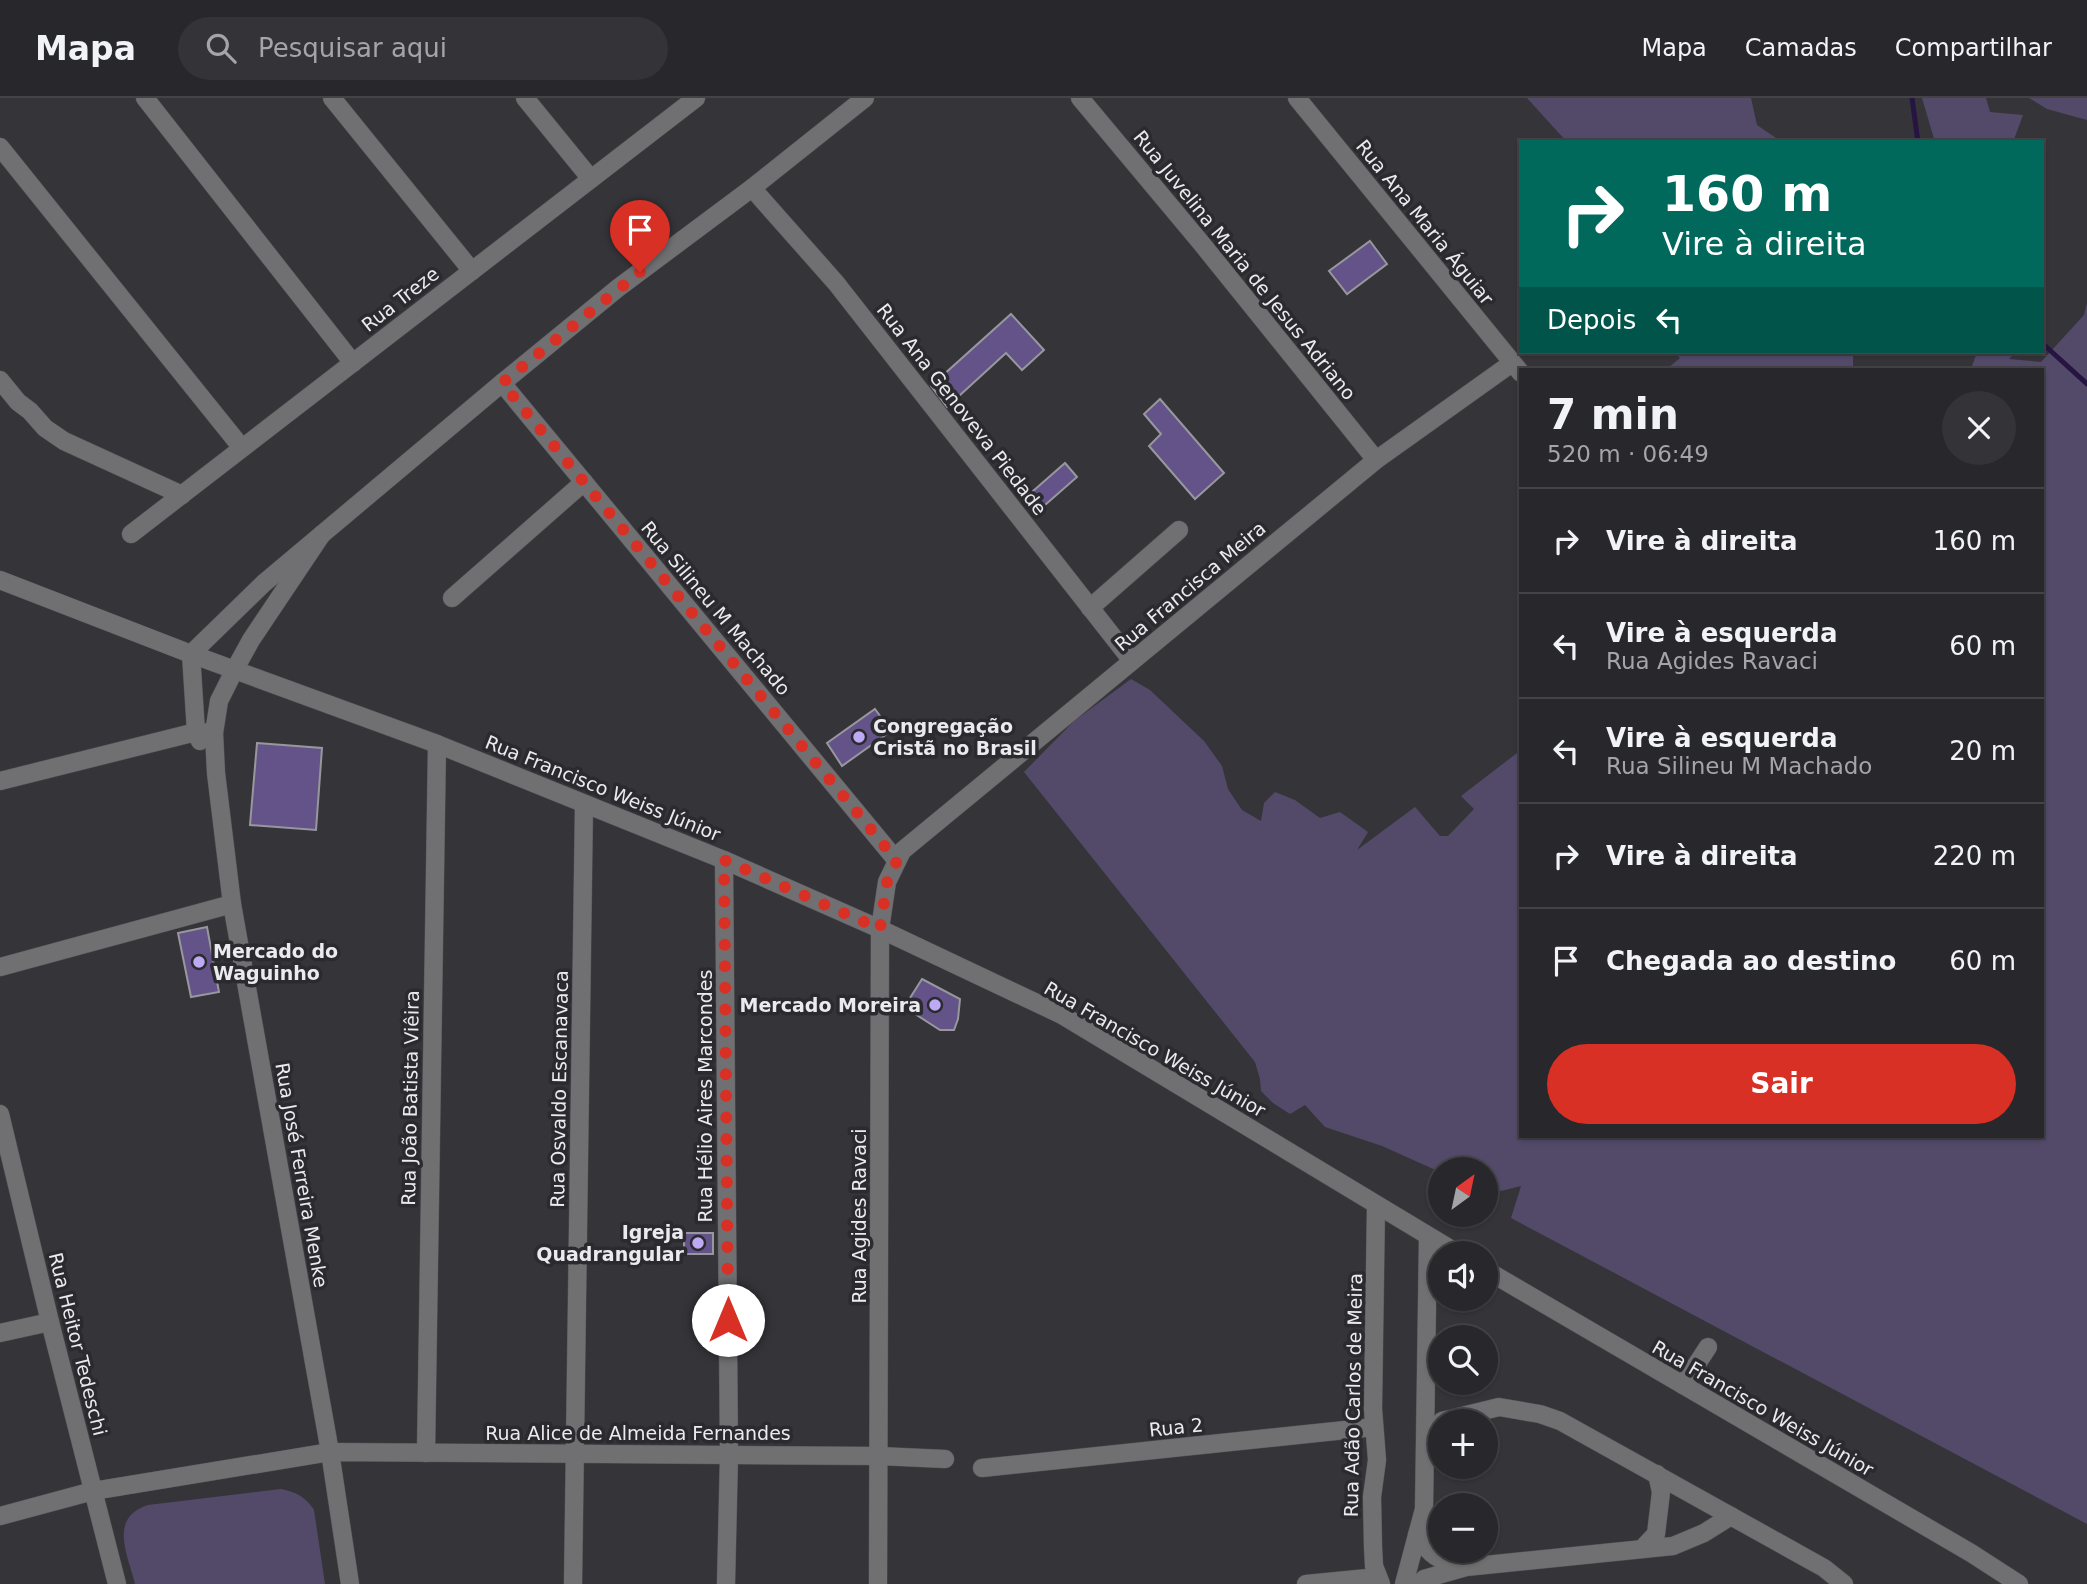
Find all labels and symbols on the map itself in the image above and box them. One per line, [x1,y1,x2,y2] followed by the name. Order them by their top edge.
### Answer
[1130,126,1360,404] street label: Rua Juvelina Maria de Jesus Adriano
[1352,135,1498,309] street label: Rua Ana Maria Águiar
[610,200,670,272] pin
[357,262,443,336] street label: Rua Treze
[873,299,1051,519] street label: Rua Ana Genoveva Piedade
[637,517,795,699] street label: Rua Silineu M Machado
[1110,517,1270,655] street label: Rua Francisca Meira
[873,715,1037,759] place label: Congregação Cristã no Brasil
[851,729,867,745] marker: Congregação Cristã no Brasil
[482,731,724,845] street label: Rua Francisco Weiss Júnior
[213,940,338,984] place label: Mercado do Waguinho
[191,954,207,970] marker: Mercado do Waguinho
[546,970,572,1208] street label: Rua Osvaldo Escanavaca
[694,970,716,1222] street label: Rua Hélio Aires Marcondes
[1040,977,1270,1122] street label: Rua Francisco Weiss Júnior
[397,990,423,1206] street label: Rua João Batista Viêira
[740,994,921,1016] place label: Mercado Moreira
[927,997,943,1013] marker: Mercado Moreira
[271,1061,333,1289] street label: Rua José Ferreira Menke
[848,1128,870,1304] street label: Rua Agides Ravaci
[1428,1157,1498,1227] north arrow
[536,1221,685,1265] place label: Igreja Quadrangular
[690,1235,706,1251] marker: Igreja Quadrangular
[45,1250,111,1438] street label: Rua Heitor Tedeschi
[1340,1273,1366,1517] street label: Rua Adão Carlos de Meira
[691,1283,765,1357] position arrow
[1648,1336,1878,1481] street label: Rua Francisco Weiss Júnior
[1148,1413,1204,1441] street label: Rua 2
[485,1422,791,1444] street label: Rua Alice de Almeida Fernandes

